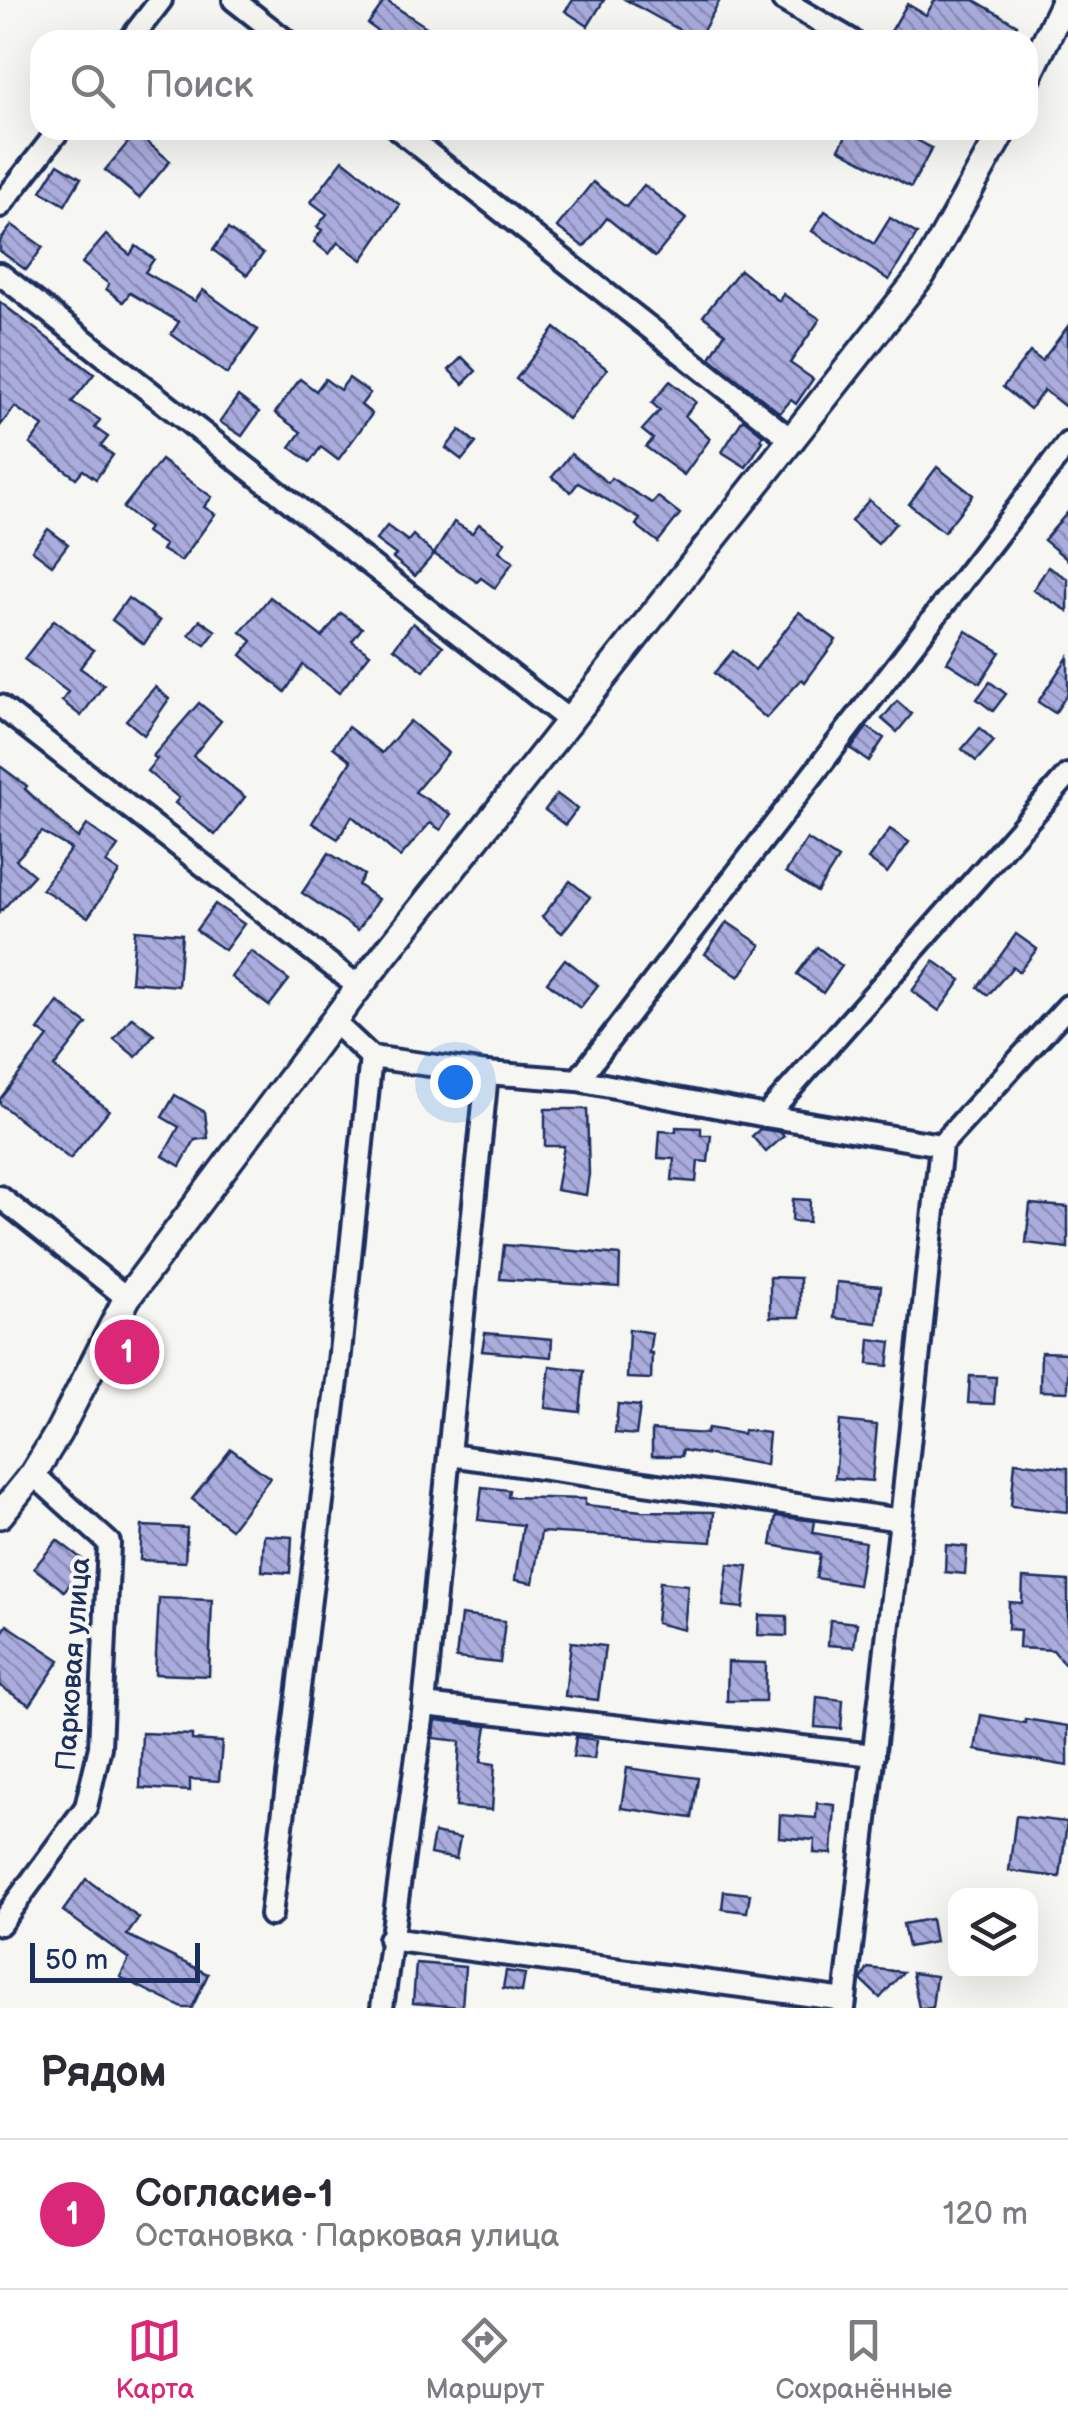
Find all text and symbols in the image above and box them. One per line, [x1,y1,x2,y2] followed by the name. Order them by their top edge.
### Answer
[30,30,1038,140] search box
[65,58,120,113] icon: search
[145,63,253,108] text: Поиск
[430,1057,481,1108] your location
[94,1314,160,1390] pin: 1
[50,1556,97,1772] street label: Парковая улица
[948,1888,1038,1978] map controls
[948,1888,1038,1978] button: layers
[30,1938,200,1982] scale bar
[45,1944,108,1977] text: 50 m
[40,2048,167,2099] text: Рядом
[135,2172,334,2217] text: Согласие-1
[66,2195,79,2234] text: 1
[943,2195,1028,2234] text: 120 m
[135,2217,559,2256] text: Остановка · Парковая улица
[116,2313,194,2406] tab: Карта
[425,2313,544,2406] tab: Маршрут
[776,2313,952,2406] tab: Сохранённые

